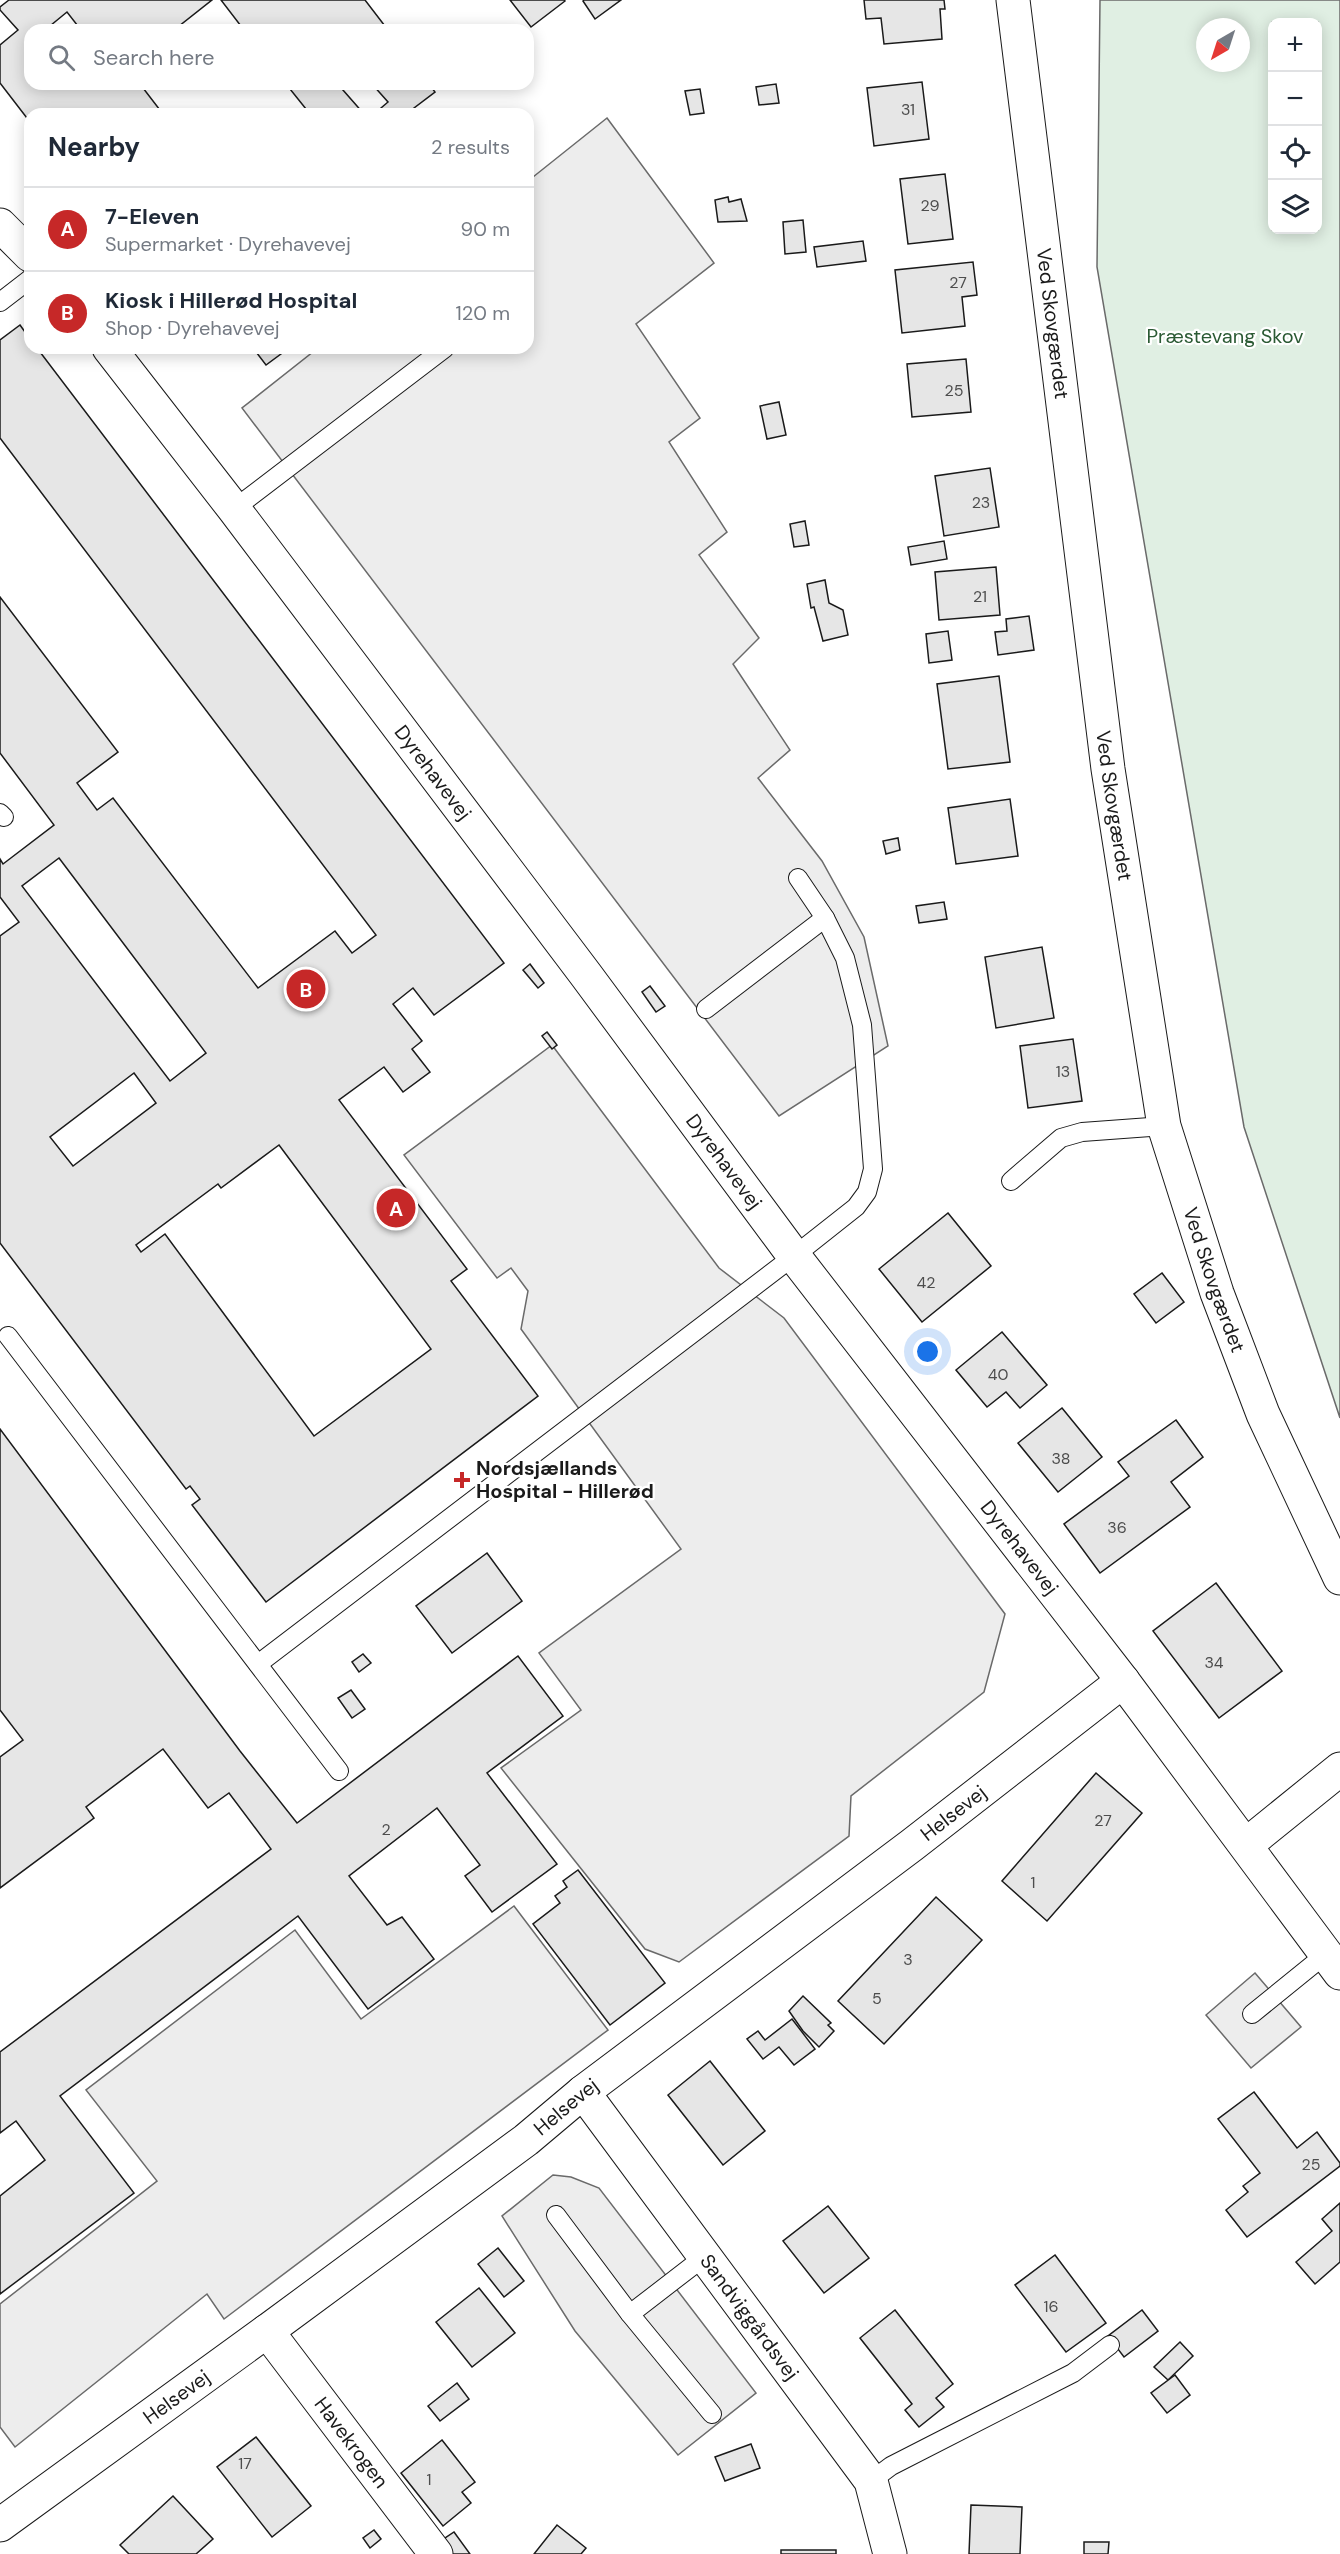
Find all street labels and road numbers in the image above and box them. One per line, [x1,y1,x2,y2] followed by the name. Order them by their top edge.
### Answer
[1031,247,1075,401] street label: Ved Skovgærdet
[389,720,477,825] street label: Dyrehavevej
[1090,729,1138,883] street label: Ved Skovgærdet
[680,1109,768,1215] street label: Dyrehavevej
[1178,1204,1251,1356] street label: Ved Skovgærdet
[975,1495,1064,1600] street label: Dyrehavevej
[915,1779,992,1847] street label: Helsevej
[528,2072,604,2141] street label: Helsevej
[694,2249,805,2385] street label: Sandviggårdsvej
[138,2364,215,2430] street label: Helsevej
[309,2392,394,2493] street label: Havekrogen

